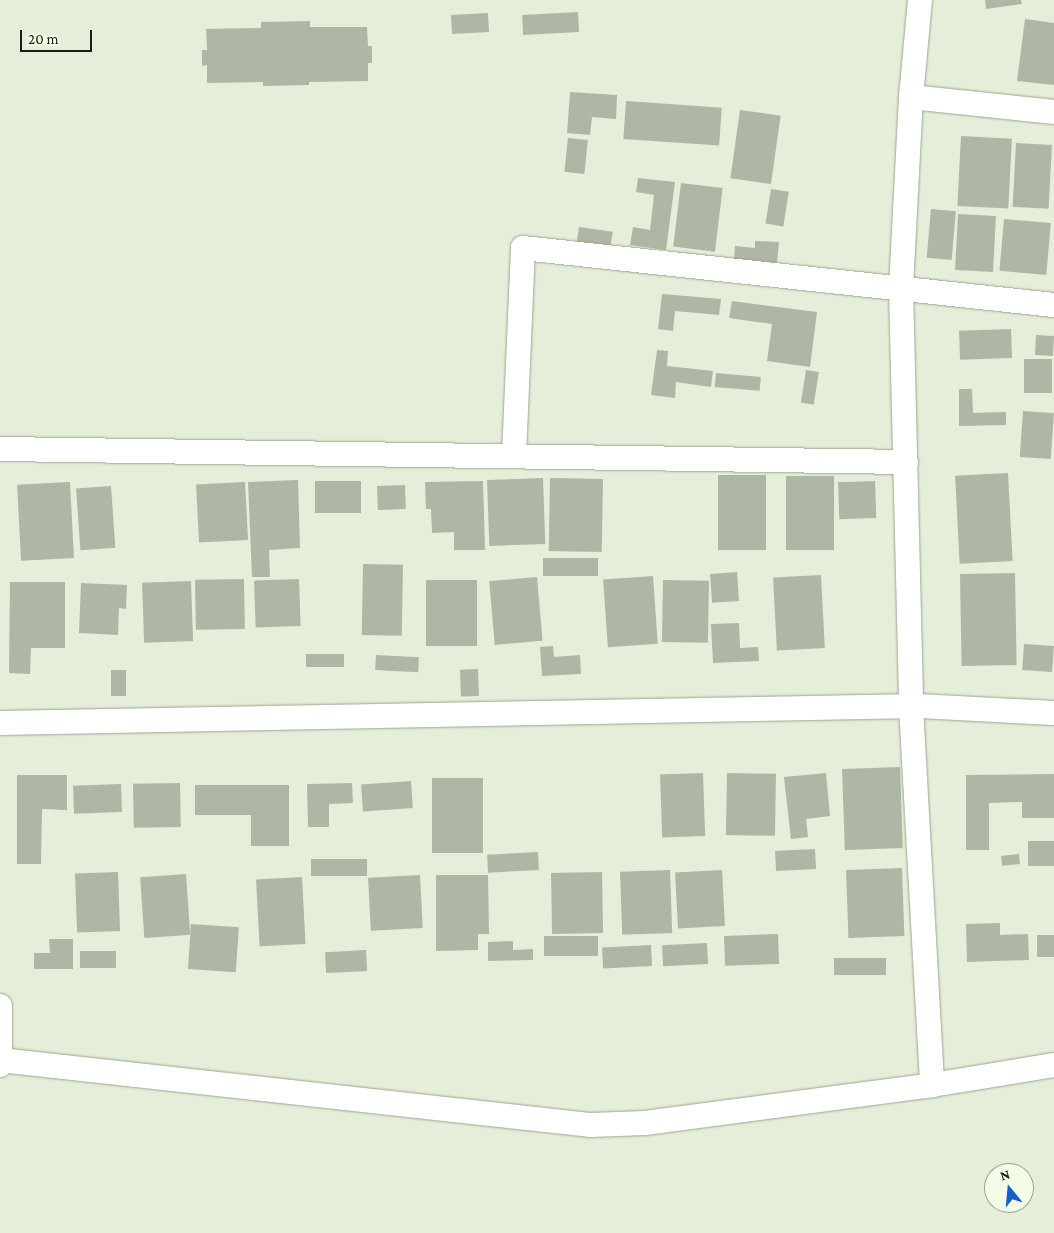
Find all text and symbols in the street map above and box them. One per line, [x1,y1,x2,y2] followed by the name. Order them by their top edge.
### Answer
[22,20,95,52] scale bar
[28,31,59,47] text: 20 m
[984,1163,1034,1213] north arrow
[998,1166,1012,1184] text: N

